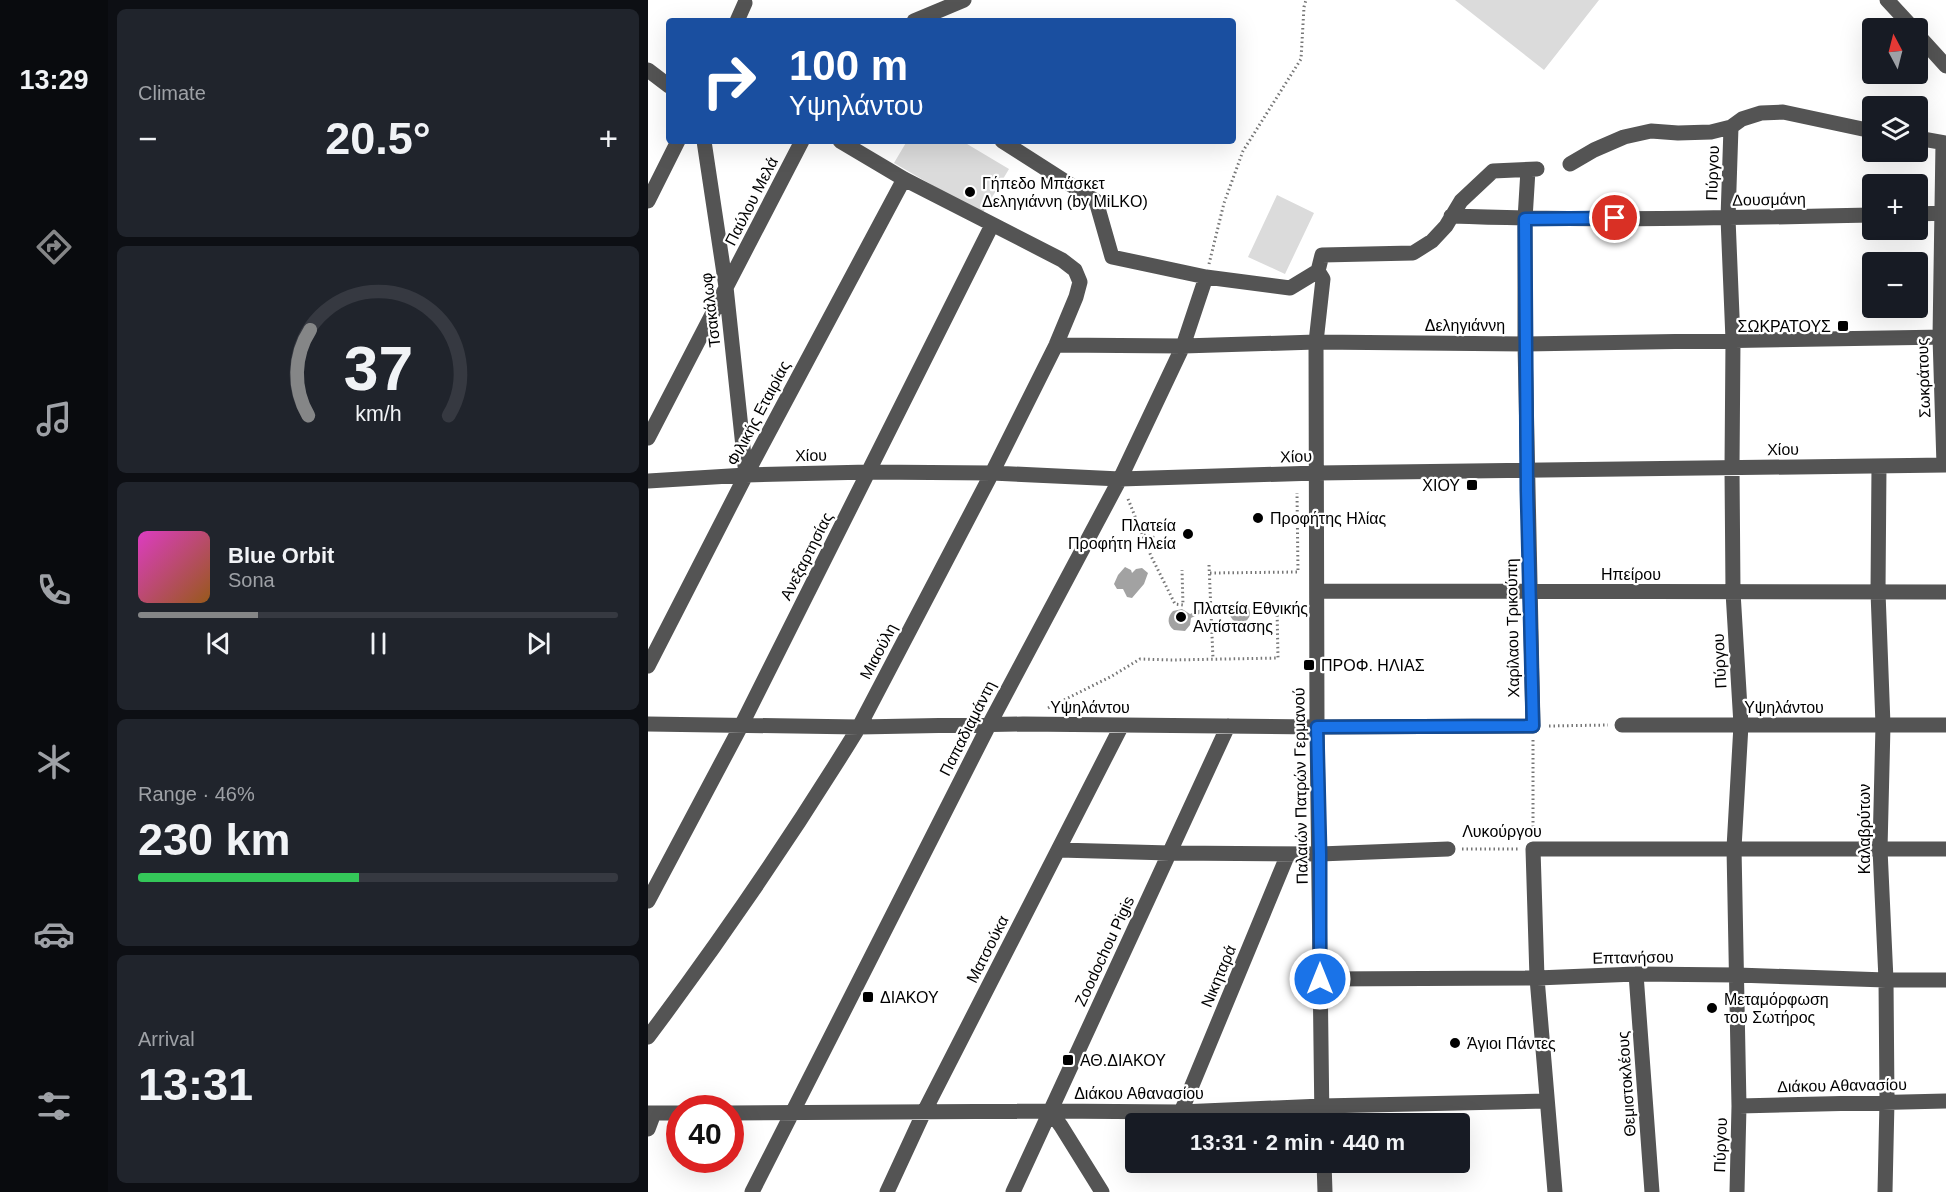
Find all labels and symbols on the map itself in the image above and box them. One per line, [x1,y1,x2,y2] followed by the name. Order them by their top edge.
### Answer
[1862,18,1928,84] north arrow
[1703,145,1722,201] street label: Πύργου
[722,154,781,248] street label: Παύλου Μελά
[982,175,1148,210] place label: Γήπεδο Μπάσκετ Δεληγιάννη (by MiLKO)
[963,185,977,199] marker: Γήπεδο Μπάσκετ Δεληγιάννη (by MiLKO)
[1732,190,1806,209] street label: Δουσμάνη
[1589,192,1640,243] pin
[698,272,723,348] street label: Τσακάλωφ
[1425,317,1505,334] street label: Δεληγιάννη
[1738,318,1831,335] place label: ΣΩΚΡΑΤΟΥΣ
[1836,319,1850,333] marker: ΣΩΚΡΑΤΟΥΣ
[1914,337,1933,418] street label: Σωκράτους
[724,358,793,468] street label: Φιλικής Εταιρίας
[1767,441,1799,458] street label: Χίου
[795,447,827,464] street label: Χίου
[1280,447,1312,466] street label: Χίου
[1422,477,1460,494] place label: ΧΙΟΥ
[1465,478,1479,492] marker: ΧΙΟΥ
[777,509,837,603] street label: Ανεξαρτησίας
[1270,510,1387,527] place label: Προφήτης Ηλίας
[1251,511,1265,525] marker: Προφήτης Ηλίας
[1068,517,1176,552] place label: Πλατεία Προφήτη Ηλεία
[1181,527,1195,541] marker: Πλατεία Προφήτη Ηλεία
[1503,558,1522,698] street label: Χαρίλαου Τρικούπη
[1601,566,1661,583] street label: Ηπείρου
[1193,600,1308,635] place label: Πλατεία Εθνικής Αντίστασης
[1174,610,1188,624] marker: Πλατεία Εθνικής Αντίστασης
[857,620,900,682] street label: Μιαούλη
[1710,633,1729,689] street label: Πύργου
[1321,657,1425,674] place label: ΠΡΟΦ. ΗΛΙΑΣ
[1302,658,1316,672] marker: ΠΡΟΦ. ΗΛΙΑΣ
[936,678,999,779] street label: Παπαδιαμάντη
[1290,688,1311,884] street label: Παλαιών Πατρών Γερμανού
[1050,699,1130,716] street label: Υψηλάντου
[1744,699,1824,716] street label: Υψηλάντου
[1856,784,1873,874] street label: Καλαβρύτων
[1462,823,1542,840] street label: Λυκούργου
[1072,894,1137,1009] street label: Zoodochou Pigis
[963,913,1012,986] street label: Ματσούκα
[1198,943,1239,1010] street label: Νικηταρά
[1288,947,1352,1011] position arrow
[1592,948,1674,967] street label: Επτανήσου
[880,989,939,1006] place label: ΔΙΑΚΟΥ
[861,990,875,1004] marker: ΔΙΑΚΟΥ
[1724,991,1829,1026] place label: Μεταμόρφωση του Σωτήρος
[1705,1001,1719,1015] marker: Μεταμόρφωση του Σωτήρος
[1614,1030,1639,1137] street label: Θεμιστοκλέους
[1467,1035,1556,1052] place label: Άγιοι Πάντες
[1448,1036,1462,1050] marker: Άγιοι Πάντες
[1080,1052,1166,1069] place label: ΑΘ.ΔΙΑΚΟΥ
[1061,1053,1075,1067] marker: ΑΘ.ΔΙΑΚΟΥ
[1777,1076,1907,1095] street label: Διάκου Αθανασίου
[1074,1085,1204,1102] street label: Διάκου Αθανασίου
[666,1095,744,1173] speed limit sign: 40
[1711,1117,1730,1173] street label: Πύργου

